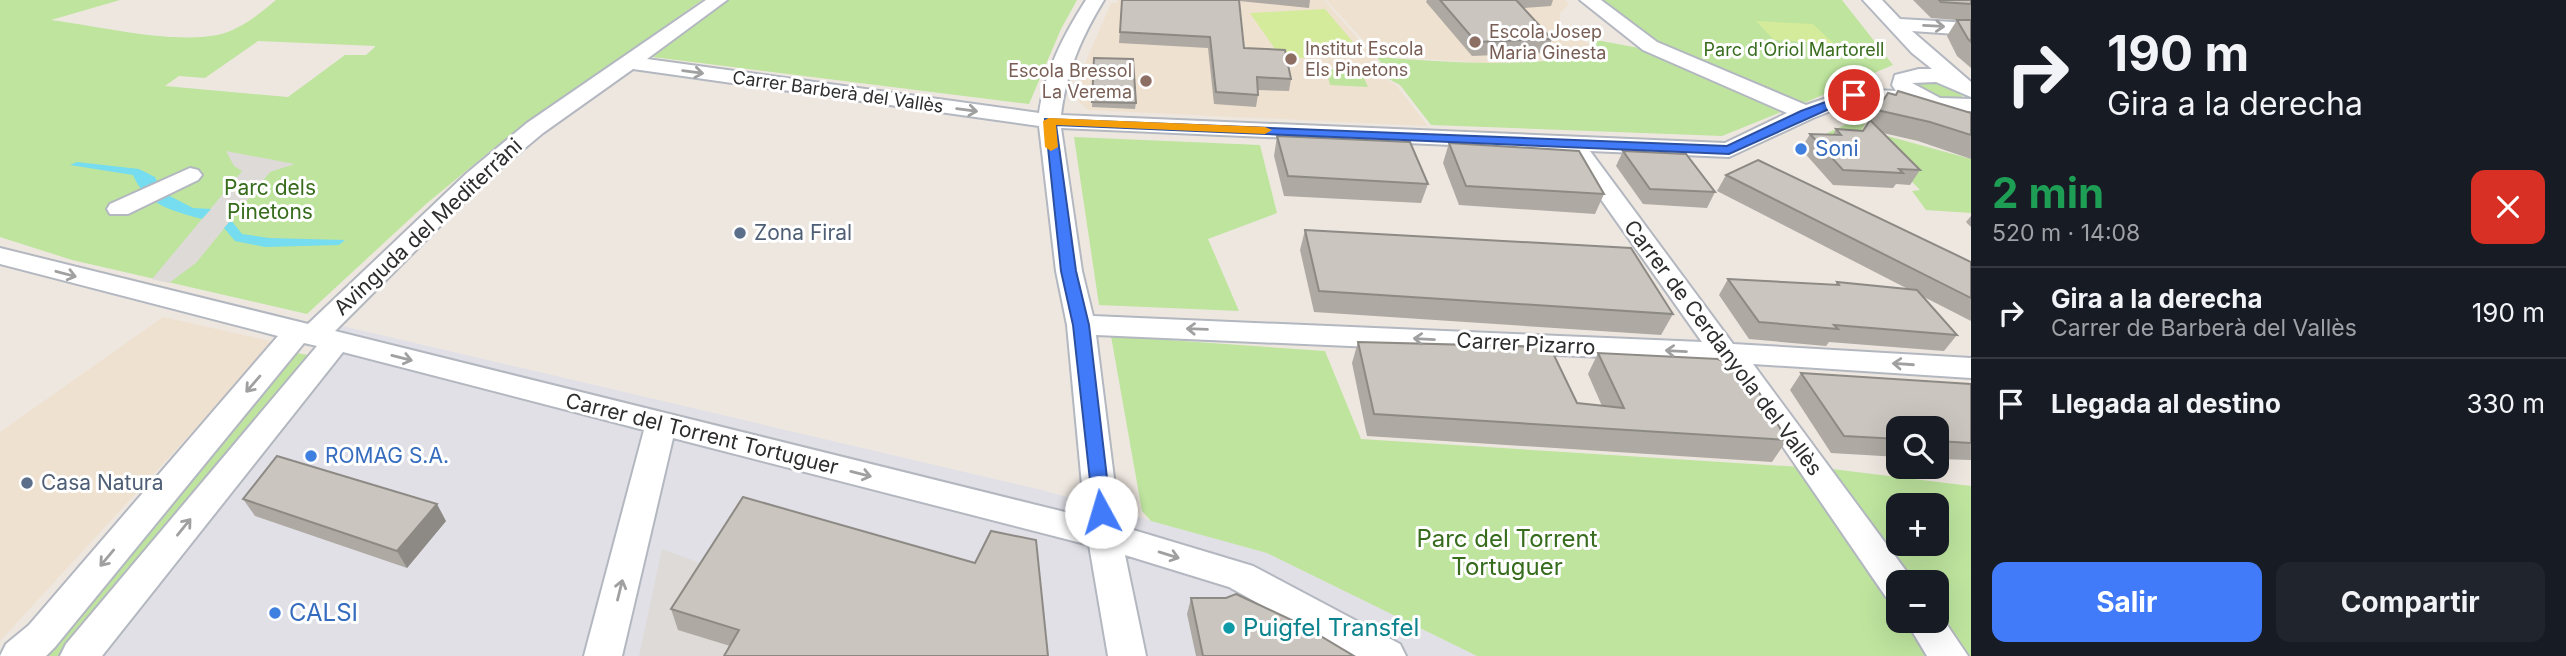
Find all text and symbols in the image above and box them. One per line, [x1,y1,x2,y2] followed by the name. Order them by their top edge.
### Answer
[1922,20,1945,33] one-way arrow
[1489,21,1606,63] place label: Escola Josep Maria Ginesta
[2107,24,2249,83] text: 190 m
[1992,28,2083,119] icon: right
[1467,34,1483,50] marker: Escola Josep Maria Ginesta
[1305,38,1424,80] place label: Institut Escola Els Pinetons
[1704,39,1884,60] park label: Parc d'Oriol Martorell
[1283,51,1299,67] marker: Institut Escola Els Pinetons
[1008,60,1132,102] place label: Escola Bressol La Verema
[682,65,704,78] one-way arrow
[1824,65,1884,125] pin
[731,66,945,117] street label: Carrer Barberà del Vallès
[1138,73,1154,89] marker: Escola Bressol La Verema
[1835,76,1873,114] icon: arrive
[2107,84,2363,123] text: Gira a la derecha
[955,104,978,117] one-way arrow
[329,133,527,320] street label: Avinguda del Mediterràni
[1815,136,1859,161] place label: Soni
[1793,141,1809,157] marker: Soni
[1992,167,2104,218] text: 2 min
[2471,170,2545,244] button: close
[224,175,316,224] park label: Parc dels Pinetons
[1619,215,1828,480] street label: Carrer de Cerdanyola del Vallès
[1992,219,2140,247] text: 520 m · 14:08
[754,220,852,245] place label: Zona Firal
[732,225,748,241] marker: Zona Firal
[54,268,77,281] one-way arrow
[2051,283,2263,314] text: Gira a la derecha
[1992,294,2030,332] icon: right
[2472,297,2545,328] text: 190 m
[2051,314,2357,342] text: Carrer de Barberà del Vallès
[1186,322,1209,335] one-way arrow
[1456,327,1596,360] street label: Carrer Pizarro
[1413,332,1436,345] one-way arrow
[1665,344,1688,357] one-way arrow
[391,352,413,365] one-way arrow
[1892,357,1915,370] one-way arrow
[245,374,261,392] one-way arrow
[1992,385,2030,423] icon: arrive
[563,387,841,480] street label: Carrer del Torrent Tortuguer
[2051,388,2281,419] text: Llegada al destino
[2466,388,2545,419] text: 330 m
[1886,416,1949,633] map controls
[1886,416,1949,479] button: search
[325,443,449,468] place label: ROMAG S.A.
[303,448,319,464] marker: ROMAG S.A.
[849,468,871,481] one-way arrow
[41,470,164,495] place label: Casa Natura
[19,475,35,491] marker: Casa Natura
[1064,475,1138,549] position arrow
[1886,493,1949,556] button: +
[176,519,192,537] one-way arrow
[1416,524,1598,581] park label: Parc del Torrent Tortuguer
[99,548,114,566] one-way arrow
[1158,549,1180,562] one-way arrow
[1992,562,2262,642] button: Salir
[2276,562,2545,642] button: Compartir
[1886,570,1949,633] button: −
[613,579,627,602] one-way arrow
[289,598,358,627] place label: CALSI
[267,605,283,621] marker: CALSI
[1243,613,1419,642] place label: Puigfel Transfel
[1221,620,1237,636] marker: Puigfel Transfel

